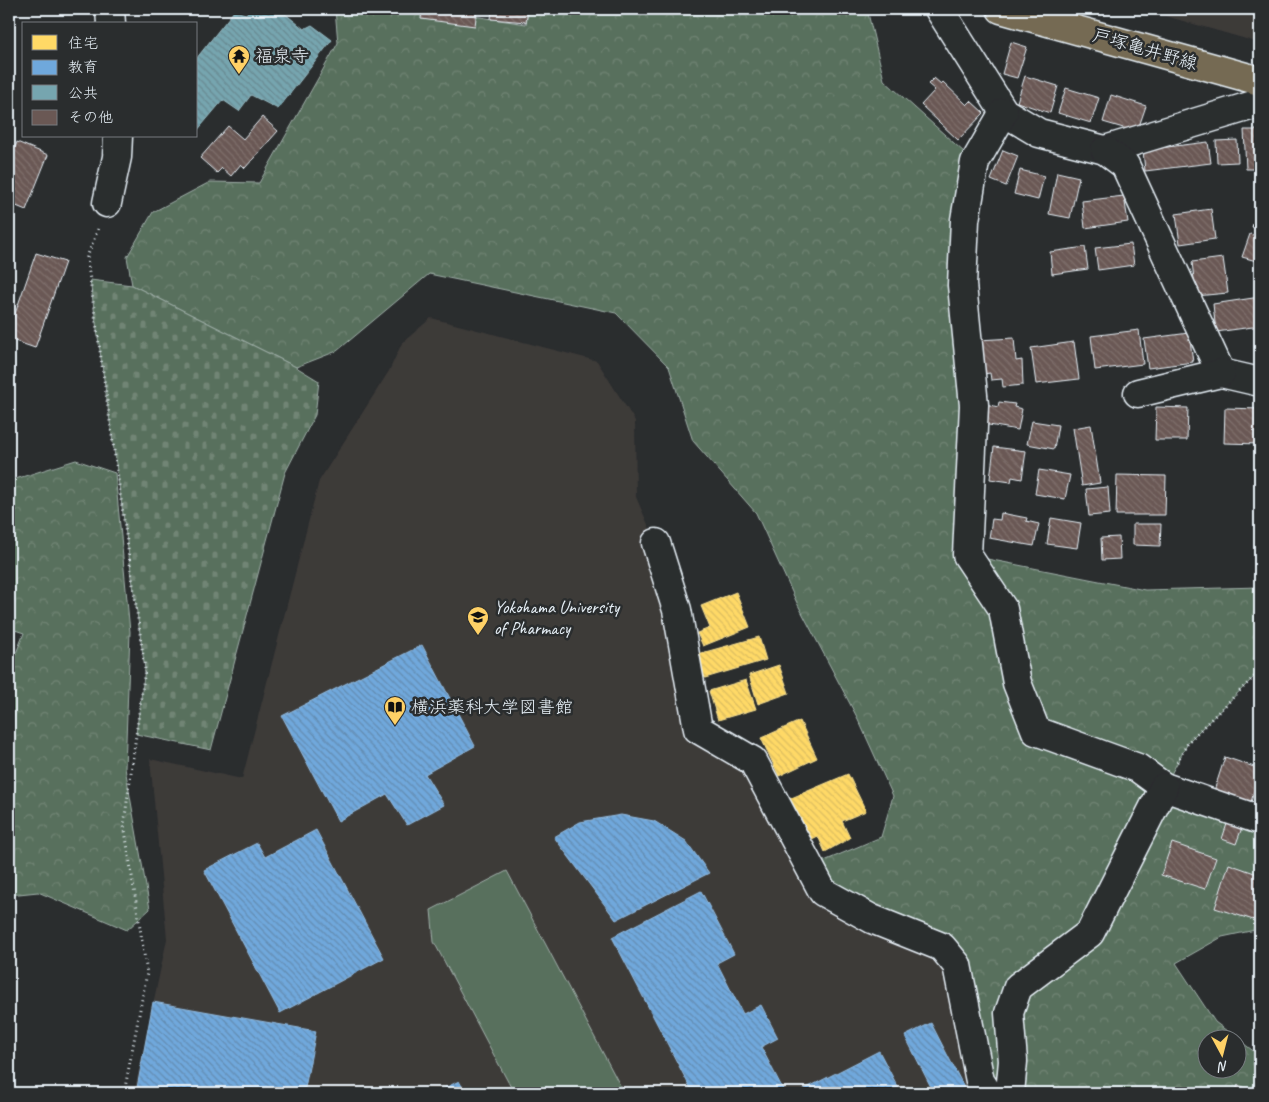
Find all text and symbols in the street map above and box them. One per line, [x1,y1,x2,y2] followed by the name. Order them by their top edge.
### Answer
[22,22,198,138] legend
[1090,24,1200,74] street label: 戸塚亀井野線
[68,34,98,53] text: 住宅
[227,44,251,75] temple icon: 福泉寺
[255,45,309,67] place label: 福泉寺
[68,58,98,77] text: 教育
[68,84,98,103] text: 公共
[68,108,113,127] text: その他
[494,596,621,639] place label: Yokohama University of Pharmacy
[466,605,490,636] school or university icon: Yokohama University of Pharmacy
[383,695,407,726] library icon: 横浜薬科大学図書館
[411,696,573,718] place label: 横浜薬科大学図書館
[1196,1030,1246,1080] north arrow
[1216,1057,1229,1076] text: N

